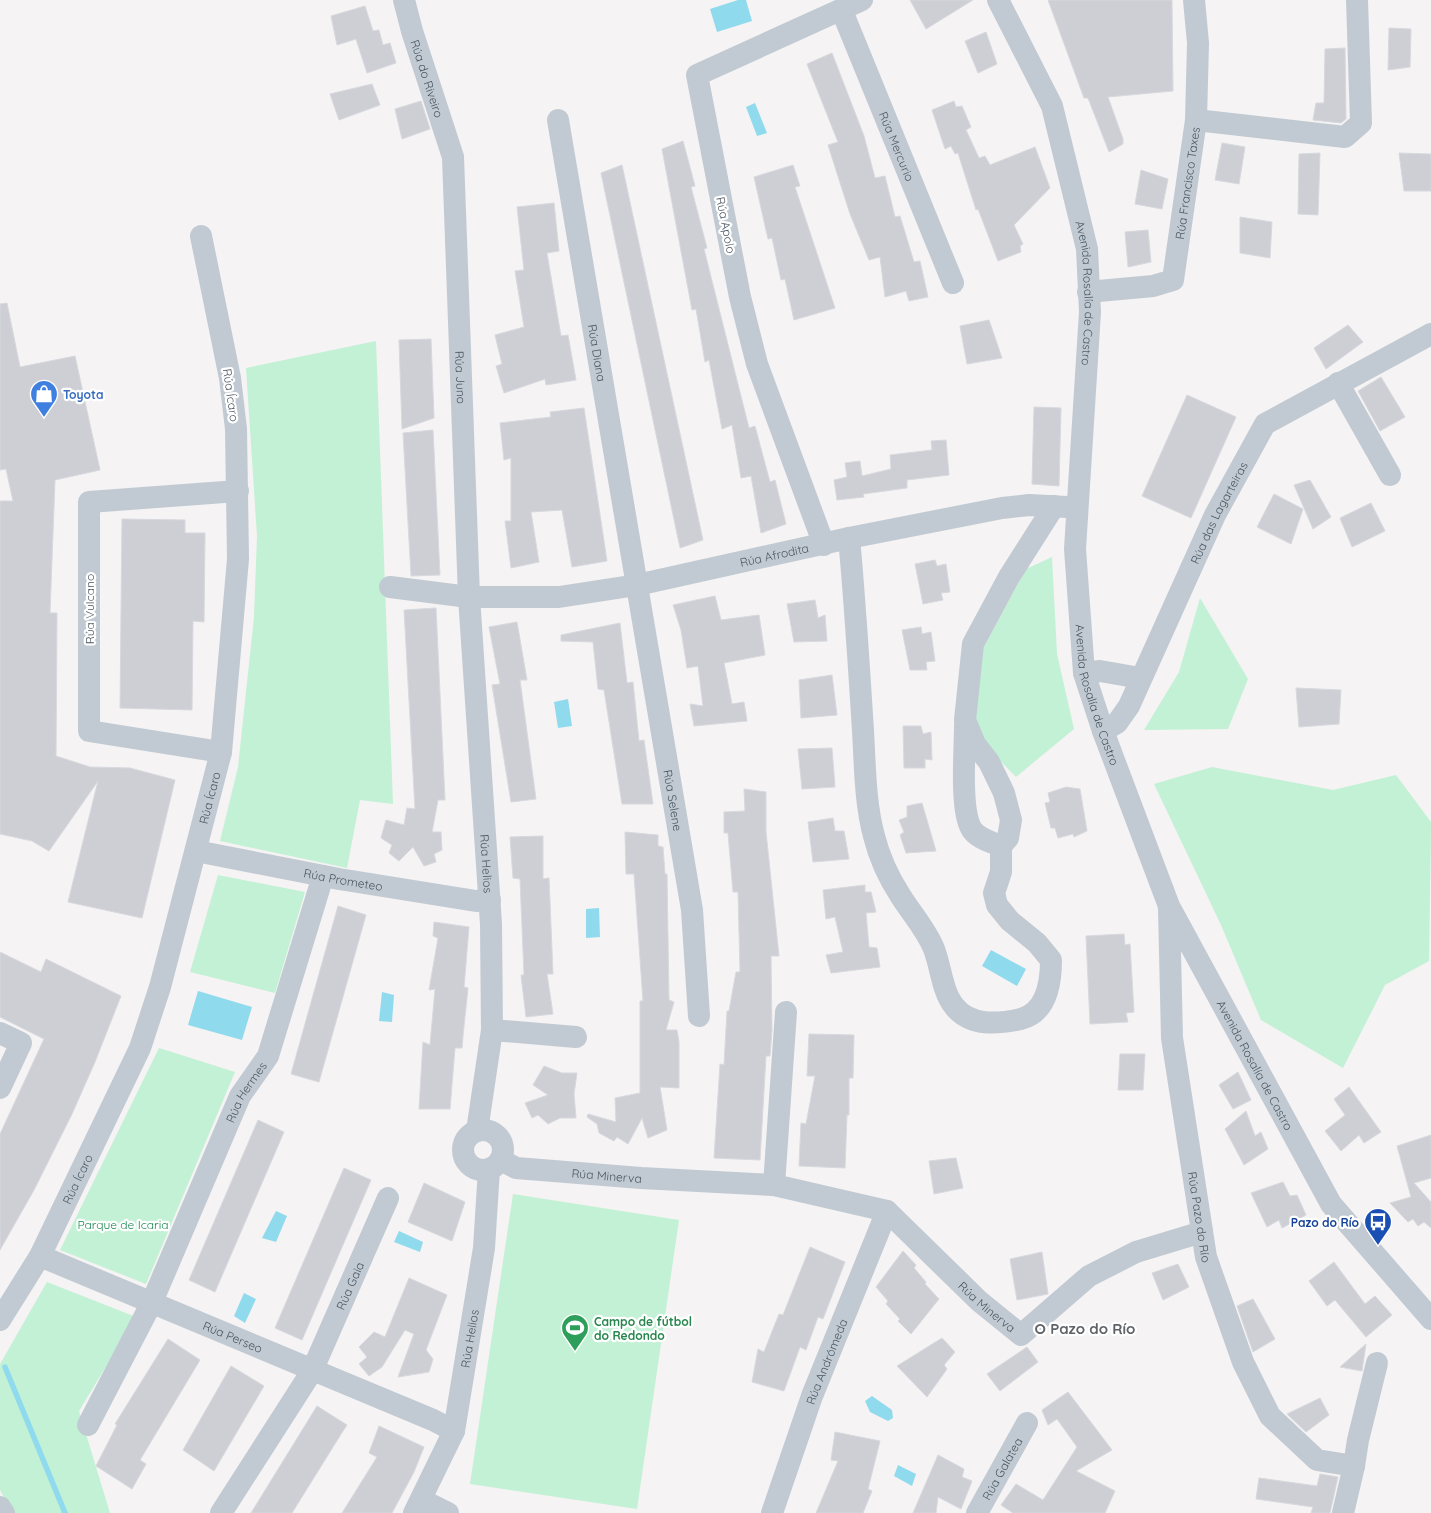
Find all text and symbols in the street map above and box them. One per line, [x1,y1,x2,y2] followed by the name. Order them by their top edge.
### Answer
[408,38,447,119] street label: Rúa do Riveiro
[876,109,918,183] street label: Rúa Mercurio
[1171,126,1202,240] street label: Rúa Francisco Taxes
[713,195,739,255] street label: Rúa Apolo
[1073,219,1097,366] street label: Avenida Rosalía de Castro
[585,323,610,383] street label: Rúa Diana
[453,350,469,404] street label: Rúa Juno
[220,368,242,422] street label: Rúa Ícaro
[29,379,59,418] shop icon: Toyota
[63,387,103,402] place label: Toyota
[1187,459,1251,566] street label: Rúa das Lagarteiras
[738,540,810,570] street label: Rúa Afrodita
[82,574,97,644] street label: Rúa Vulcano
[1073,624,1123,767] street label: Avenida Rosalía de Castro
[661,768,686,832] street label: Rúa Selene
[195,770,223,825] street label: Rúa Ícaro
[477,834,496,894] street label: Rúa Helios
[303,865,384,893] street label: Rúa Prometeo
[1214,997,1297,1133] street label: Avenida Rosalía de Castro
[222,1058,270,1125] street label: Rúa Hermes
[59,1152,95,1206] street label: Rúa Ícaro
[571,1165,642,1186] street label: Rúa Minerva
[1185,1170,1215,1264] street label: Rúa Pazo do Río
[1363,1207,1393,1246] bus stop icon: Pazo do Río
[1291,1215,1360,1230] place label: Pazo do Río
[77,1217,169,1232] park label: Parque de Icaria
[332,1259,367,1312] street label: Rúa Gaia
[956,1278,1019,1335] street label: Rúa Minerva
[457,1308,481,1369] street label: Rúa Helios
[560,1313,590,1352] sports icon: Campo de fútbol do Redondo
[594,1314,692,1343] place label: Campo de fútbol do Redondo
[802,1316,850,1406] street label: Rúa Andrómeda
[201,1317,265,1356] street label: Rúa Perseo
[1035,1319,1135,1338] district label: O Pazo do Río
[978,1434,1025,1502] street label: Rúa Galatea

